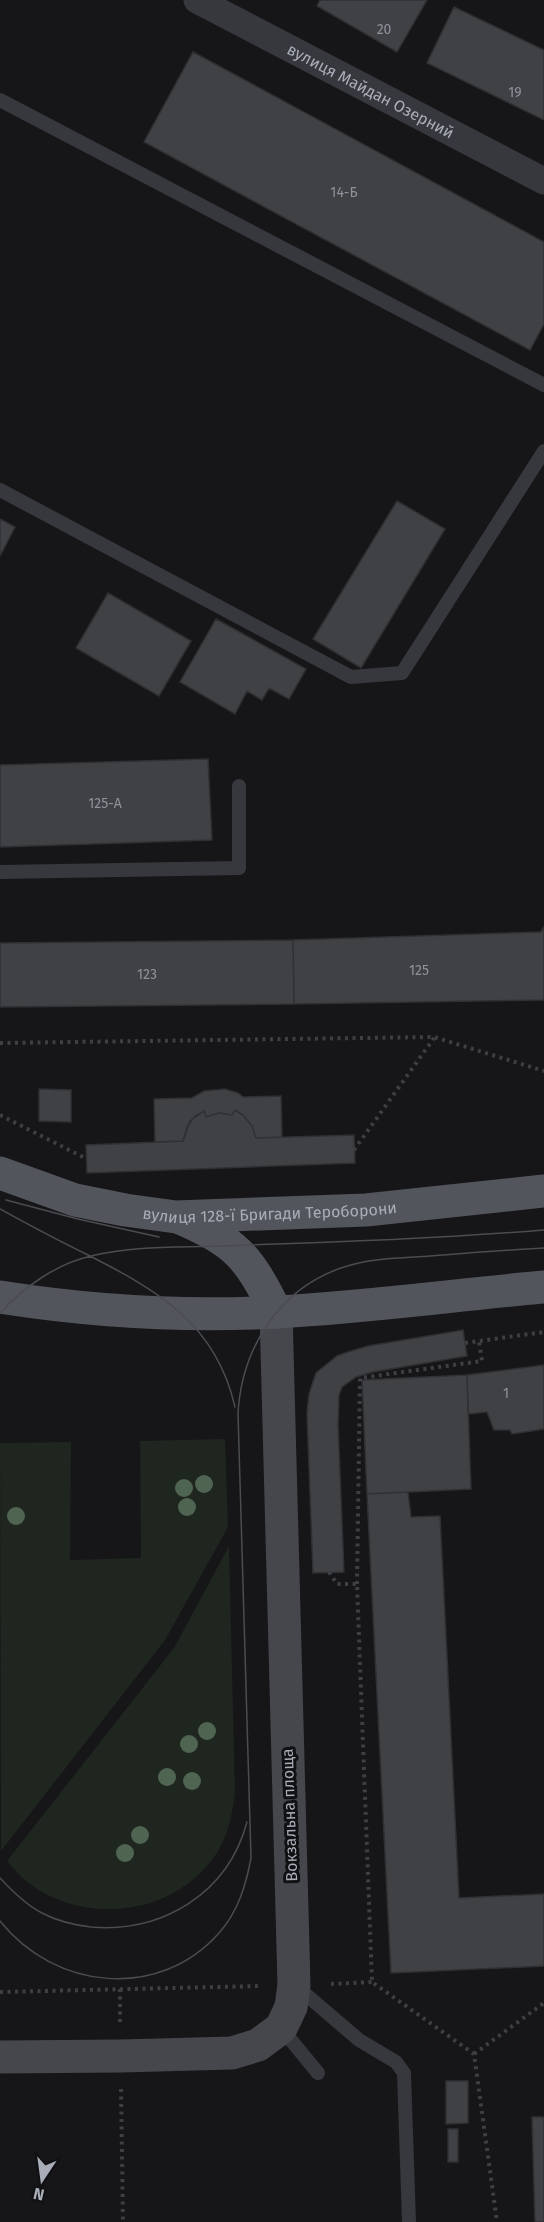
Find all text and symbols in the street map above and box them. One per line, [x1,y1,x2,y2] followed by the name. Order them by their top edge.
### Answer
[377,21,392,38] house number: 20
[284,40,457,142] street label: вулиця Майдан Озерний
[508,84,522,101] house number: 19
[330,184,358,201] house number: 14-Б
[88,795,122,812] house number: 125-А
[409,962,429,979] house number: 125
[137,966,157,983] house number: 123
[142,1198,398,1227] street label: вулиця 128-ї Бригади Тероборони
[503,1385,509,1402] house number: 1
[278,1748,301,1882] street label: Вокзальна площа
[12,2150,72,2210] north arrow
[31,2184,46,2205] text: N

